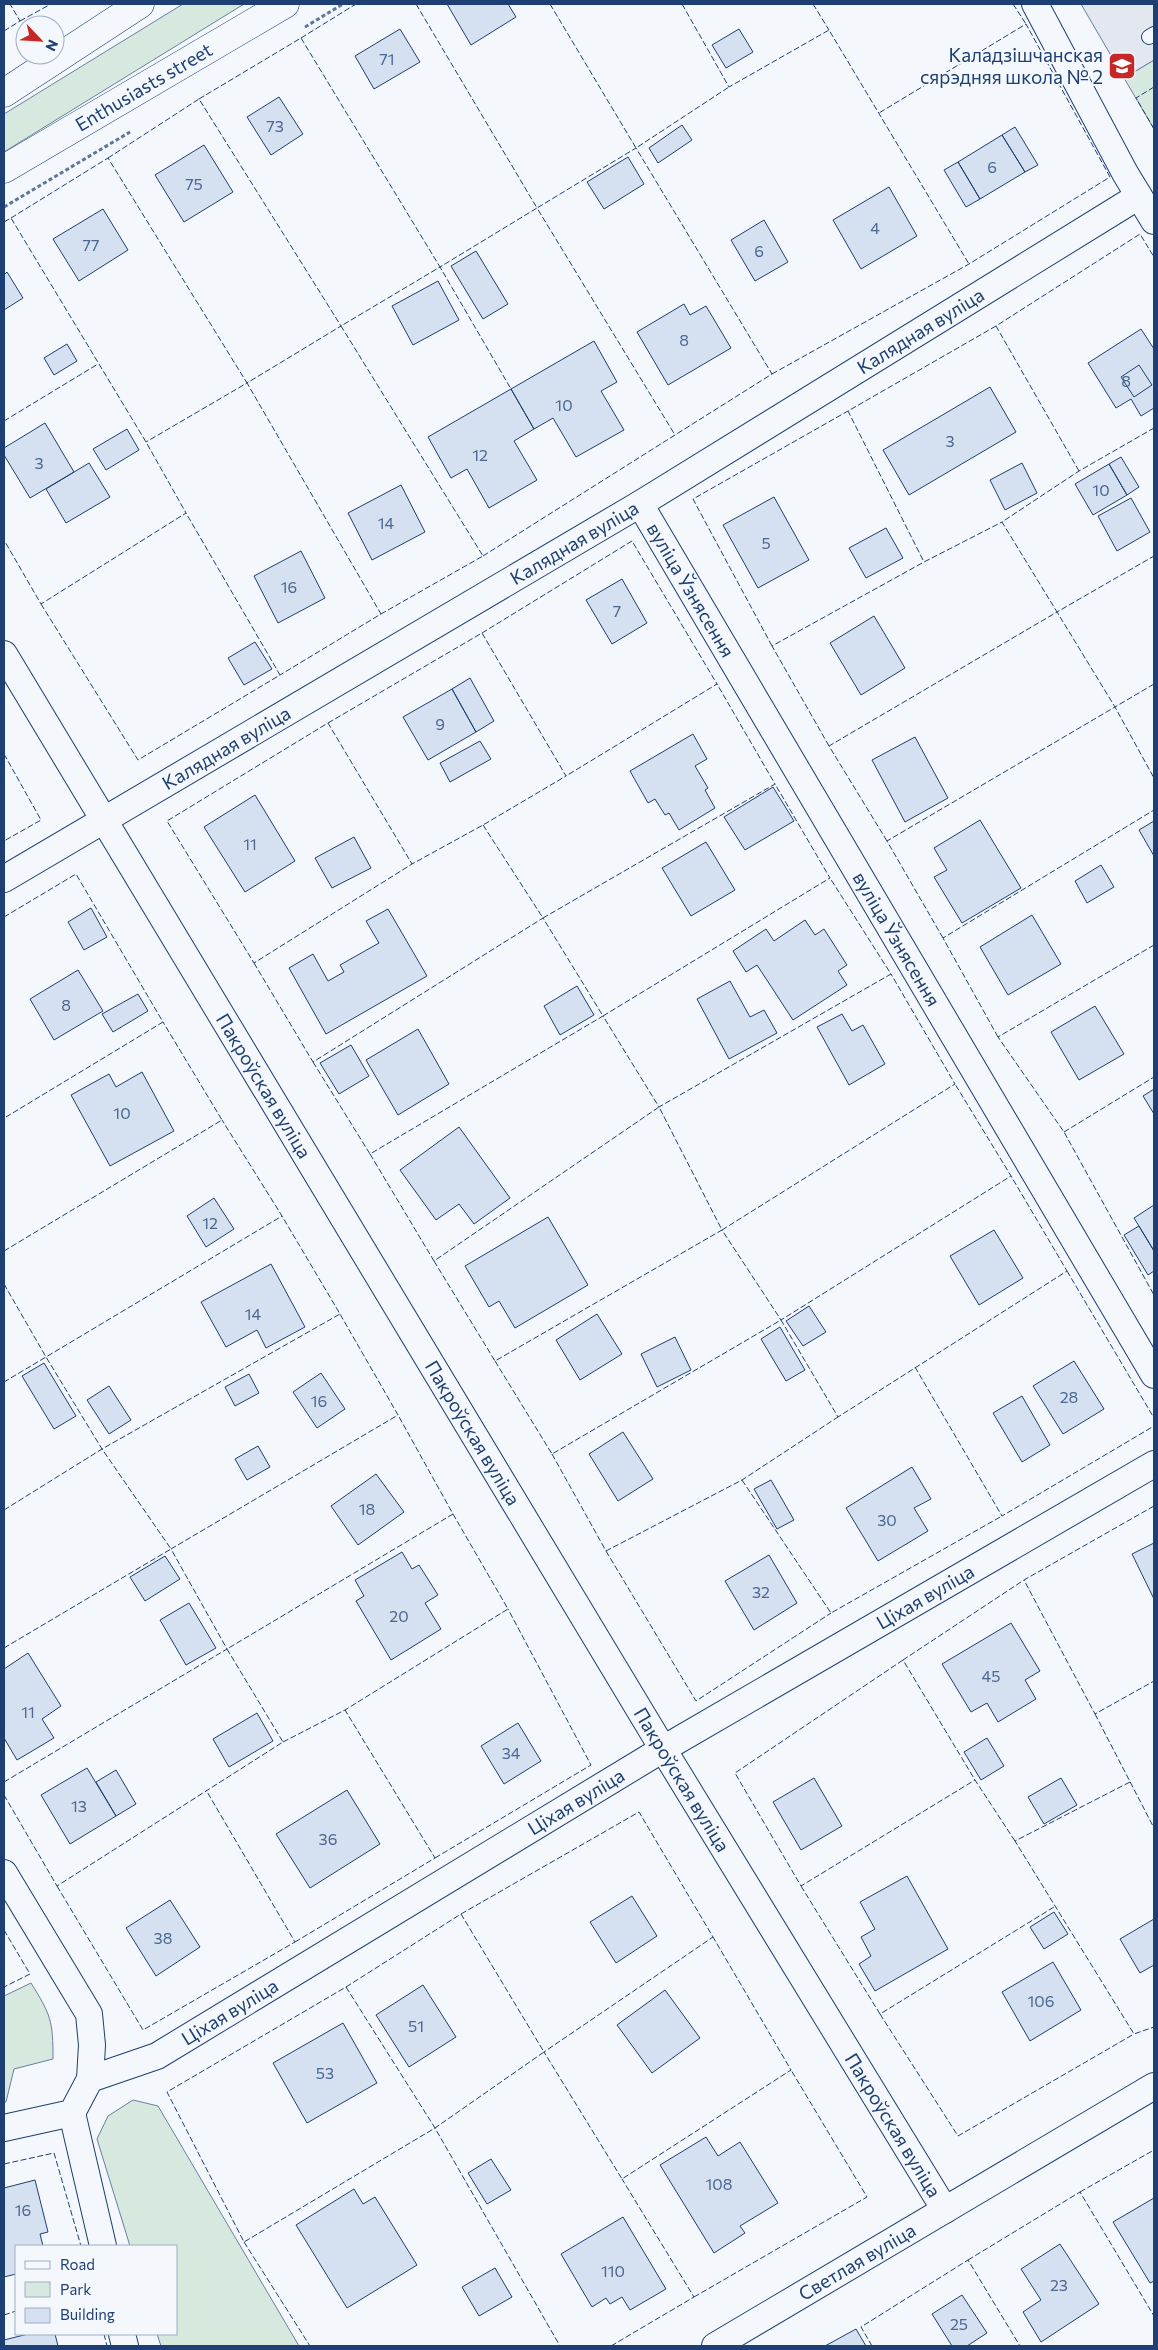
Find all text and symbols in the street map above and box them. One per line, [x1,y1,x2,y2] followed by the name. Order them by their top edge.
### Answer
[15,15,65,65] north arrow
[42,37,62,54] text: N
[71,37,216,136] street label: Enthusiasts street
[920,43,1103,88] place label: Каладзішчанская сярэдняя школа № 2
[379,49,395,68] house number: 71
[1107,51,1137,81] school or university icon: Каладзішчанская сярэдняя школа № 2
[266,116,284,135] house number: 73
[987,157,997,176] house number: 6
[185,174,203,193] house number: 75
[870,218,880,237] house number: 4
[83,235,99,254] house number: 77
[754,241,764,260] house number: 6
[853,283,988,378] street label: Калядная вуліца
[679,330,689,349] house number: 8
[1121,371,1131,390] house number: 8
[555,395,573,414] house number: 10
[945,431,955,450] house number: 3
[472,445,488,464] house number: 12
[34,453,44,472] house number: 3
[1092,480,1110,499] house number: 10
[506,496,642,589] street label: Калядная вуліца
[378,513,395,532] house number: 14
[643,518,740,661] street label: вуліца Ўзнясення
[761,533,771,552] house number: 5
[281,577,297,596] house number: 16
[613,601,621,620] house number: 7
[158,701,294,794] street label: Калядная вуліца
[435,714,445,733] house number: 9
[243,834,257,853] house number: 11
[848,867,946,1010] street label: вуліца Ўзнясення
[61,995,71,1014] house number: 8
[212,1009,317,1162] street label: Пакроўская вуліца
[113,1103,131,1122] house number: 10
[202,1213,218,1232] house number: 12
[245,1304,262,1323] house number: 14
[421,1356,526,1509] street label: Пакроўская вуліца
[1060,1387,1078,1406] house number: 28
[311,1391,327,1410] house number: 16
[359,1499,375,1518] house number: 18
[877,1510,897,1529] house number: 30
[872,1559,978,1634] street label: Ціхая вуліца
[752,1582,770,1601] house number: 32
[389,1606,409,1625] house number: 20
[982,1666,1000,1685] house number: 45
[21,1702,35,1721] house number: 11
[630,1703,735,1856] street label: Пакроўская вуліца
[502,1743,521,1762] house number: 34
[523,1763,628,1839] street label: Ціхая вуліца
[71,1796,87,1815] house number: 13
[319,1829,337,1848] house number: 36
[154,1928,172,1947] house number: 38
[177,1973,282,2050] street label: Ціхая вуліца
[1028,1991,1055,2010] house number: 106
[408,2016,424,2035] house number: 51
[841,2049,946,2201] street label: Пакроўская вуліца
[316,2063,334,2082] house number: 53
[706,2174,733,2193] house number: 108
[15,2200,31,2219] house number: 16
[794,2218,919,2305] street label: Светлая вуліца
[15,2245,178,2335] legend
[60,2255,95,2273] text: Road
[601,2261,625,2280] house number: 110
[1050,2275,1068,2294] house number: 23
[60,2280,91,2298] text: Park
[60,2305,115,2323] text: Building
[950,2314,968,2333] house number: 25

